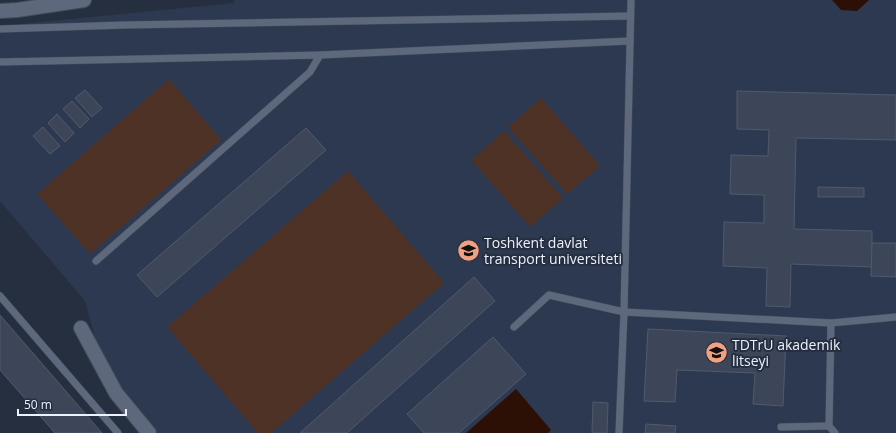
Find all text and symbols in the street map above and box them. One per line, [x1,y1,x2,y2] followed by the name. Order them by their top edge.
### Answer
[484,233,622,268] place label: Toshkent davlat transport universiteti
[456,238,482,264] school or university icon: Toshkent davlat transport universiteti
[732,335,841,370] place label: TDTrU akademik litseyi
[703,340,729,366] school or university icon: TDTrU akademik litseyi
[18,391,126,417] scale bar
[24,396,52,413] text: 50 m

